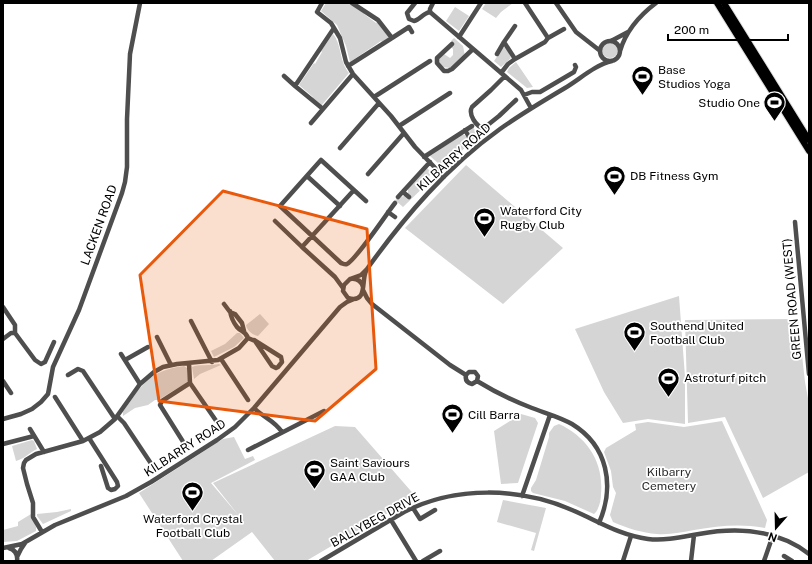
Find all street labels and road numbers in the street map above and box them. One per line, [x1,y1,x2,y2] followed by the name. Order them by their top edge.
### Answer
[414,120,494,194] street label: KILBARRY ROAD
[78,183,120,267] street label: LACKEN ROAD
[780,238,804,360] street label: GREEN ROAD (WEST)
[142,416,228,480] street label: KILBARRY ROAD
[328,490,422,550] street label: BALLYBEG DRIVE

